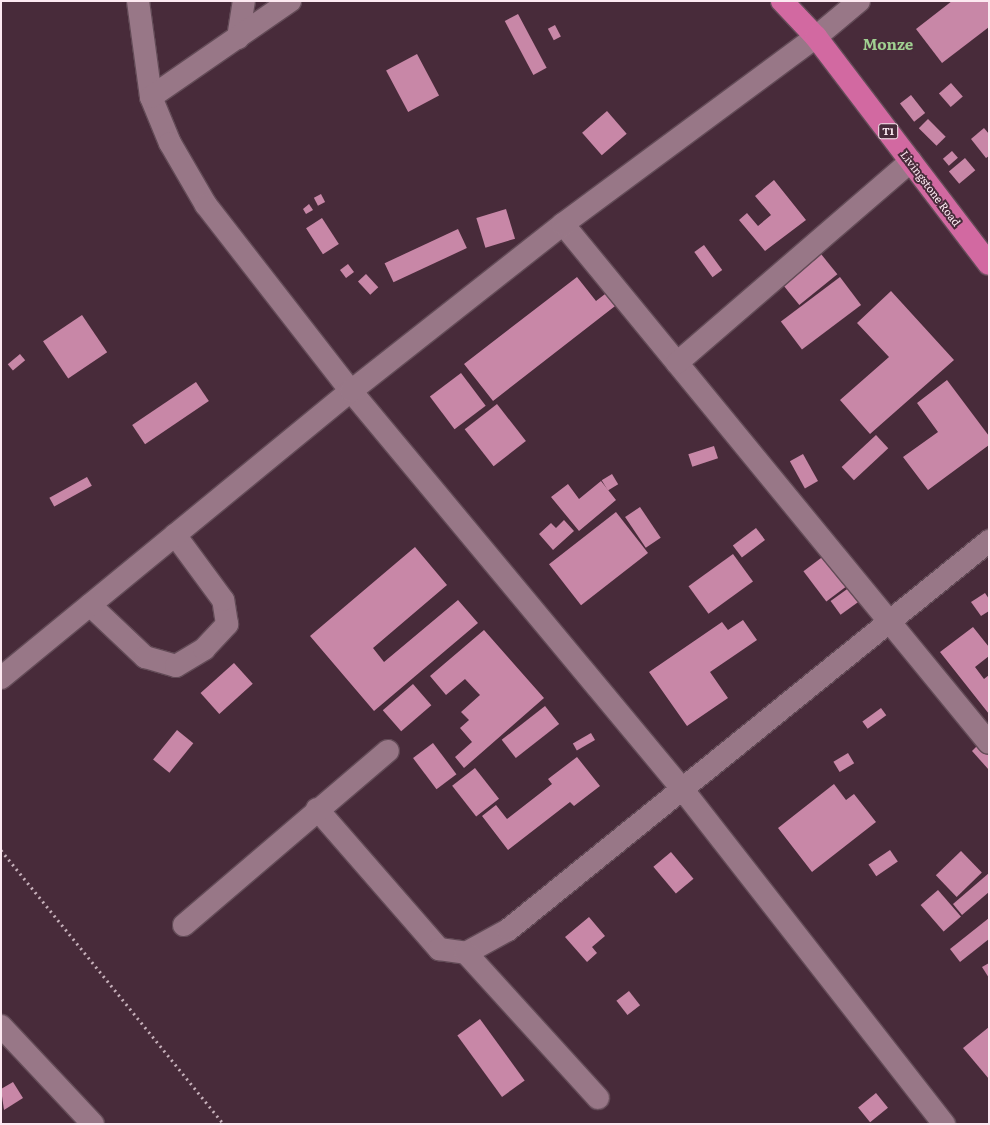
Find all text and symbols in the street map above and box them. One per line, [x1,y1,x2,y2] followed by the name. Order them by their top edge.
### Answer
[863,35,913,53] district label: Monze
[878,123,898,139] road number: T1
[898,148,964,228] street label: Livingstone Road

